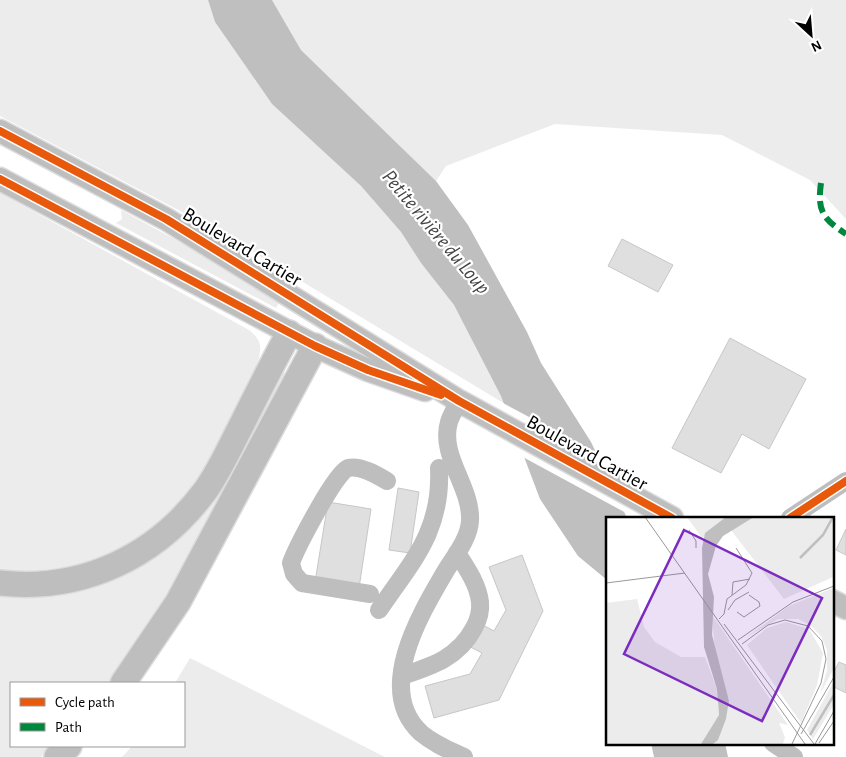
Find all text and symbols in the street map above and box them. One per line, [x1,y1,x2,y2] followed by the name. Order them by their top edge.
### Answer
[786,10,836,60] north arrow
[809,37,824,54] text: N
[377,166,494,299] water label: Petite rivière du Loup
[179,204,305,291] street label: Boulevard Cartier
[523,412,651,495] street label: Boulevard Cartier
[606,517,834,744] inset map
[10,682,185,747] legend
[55,695,115,710] text: Cycle path
[55,720,82,735] text: Path

